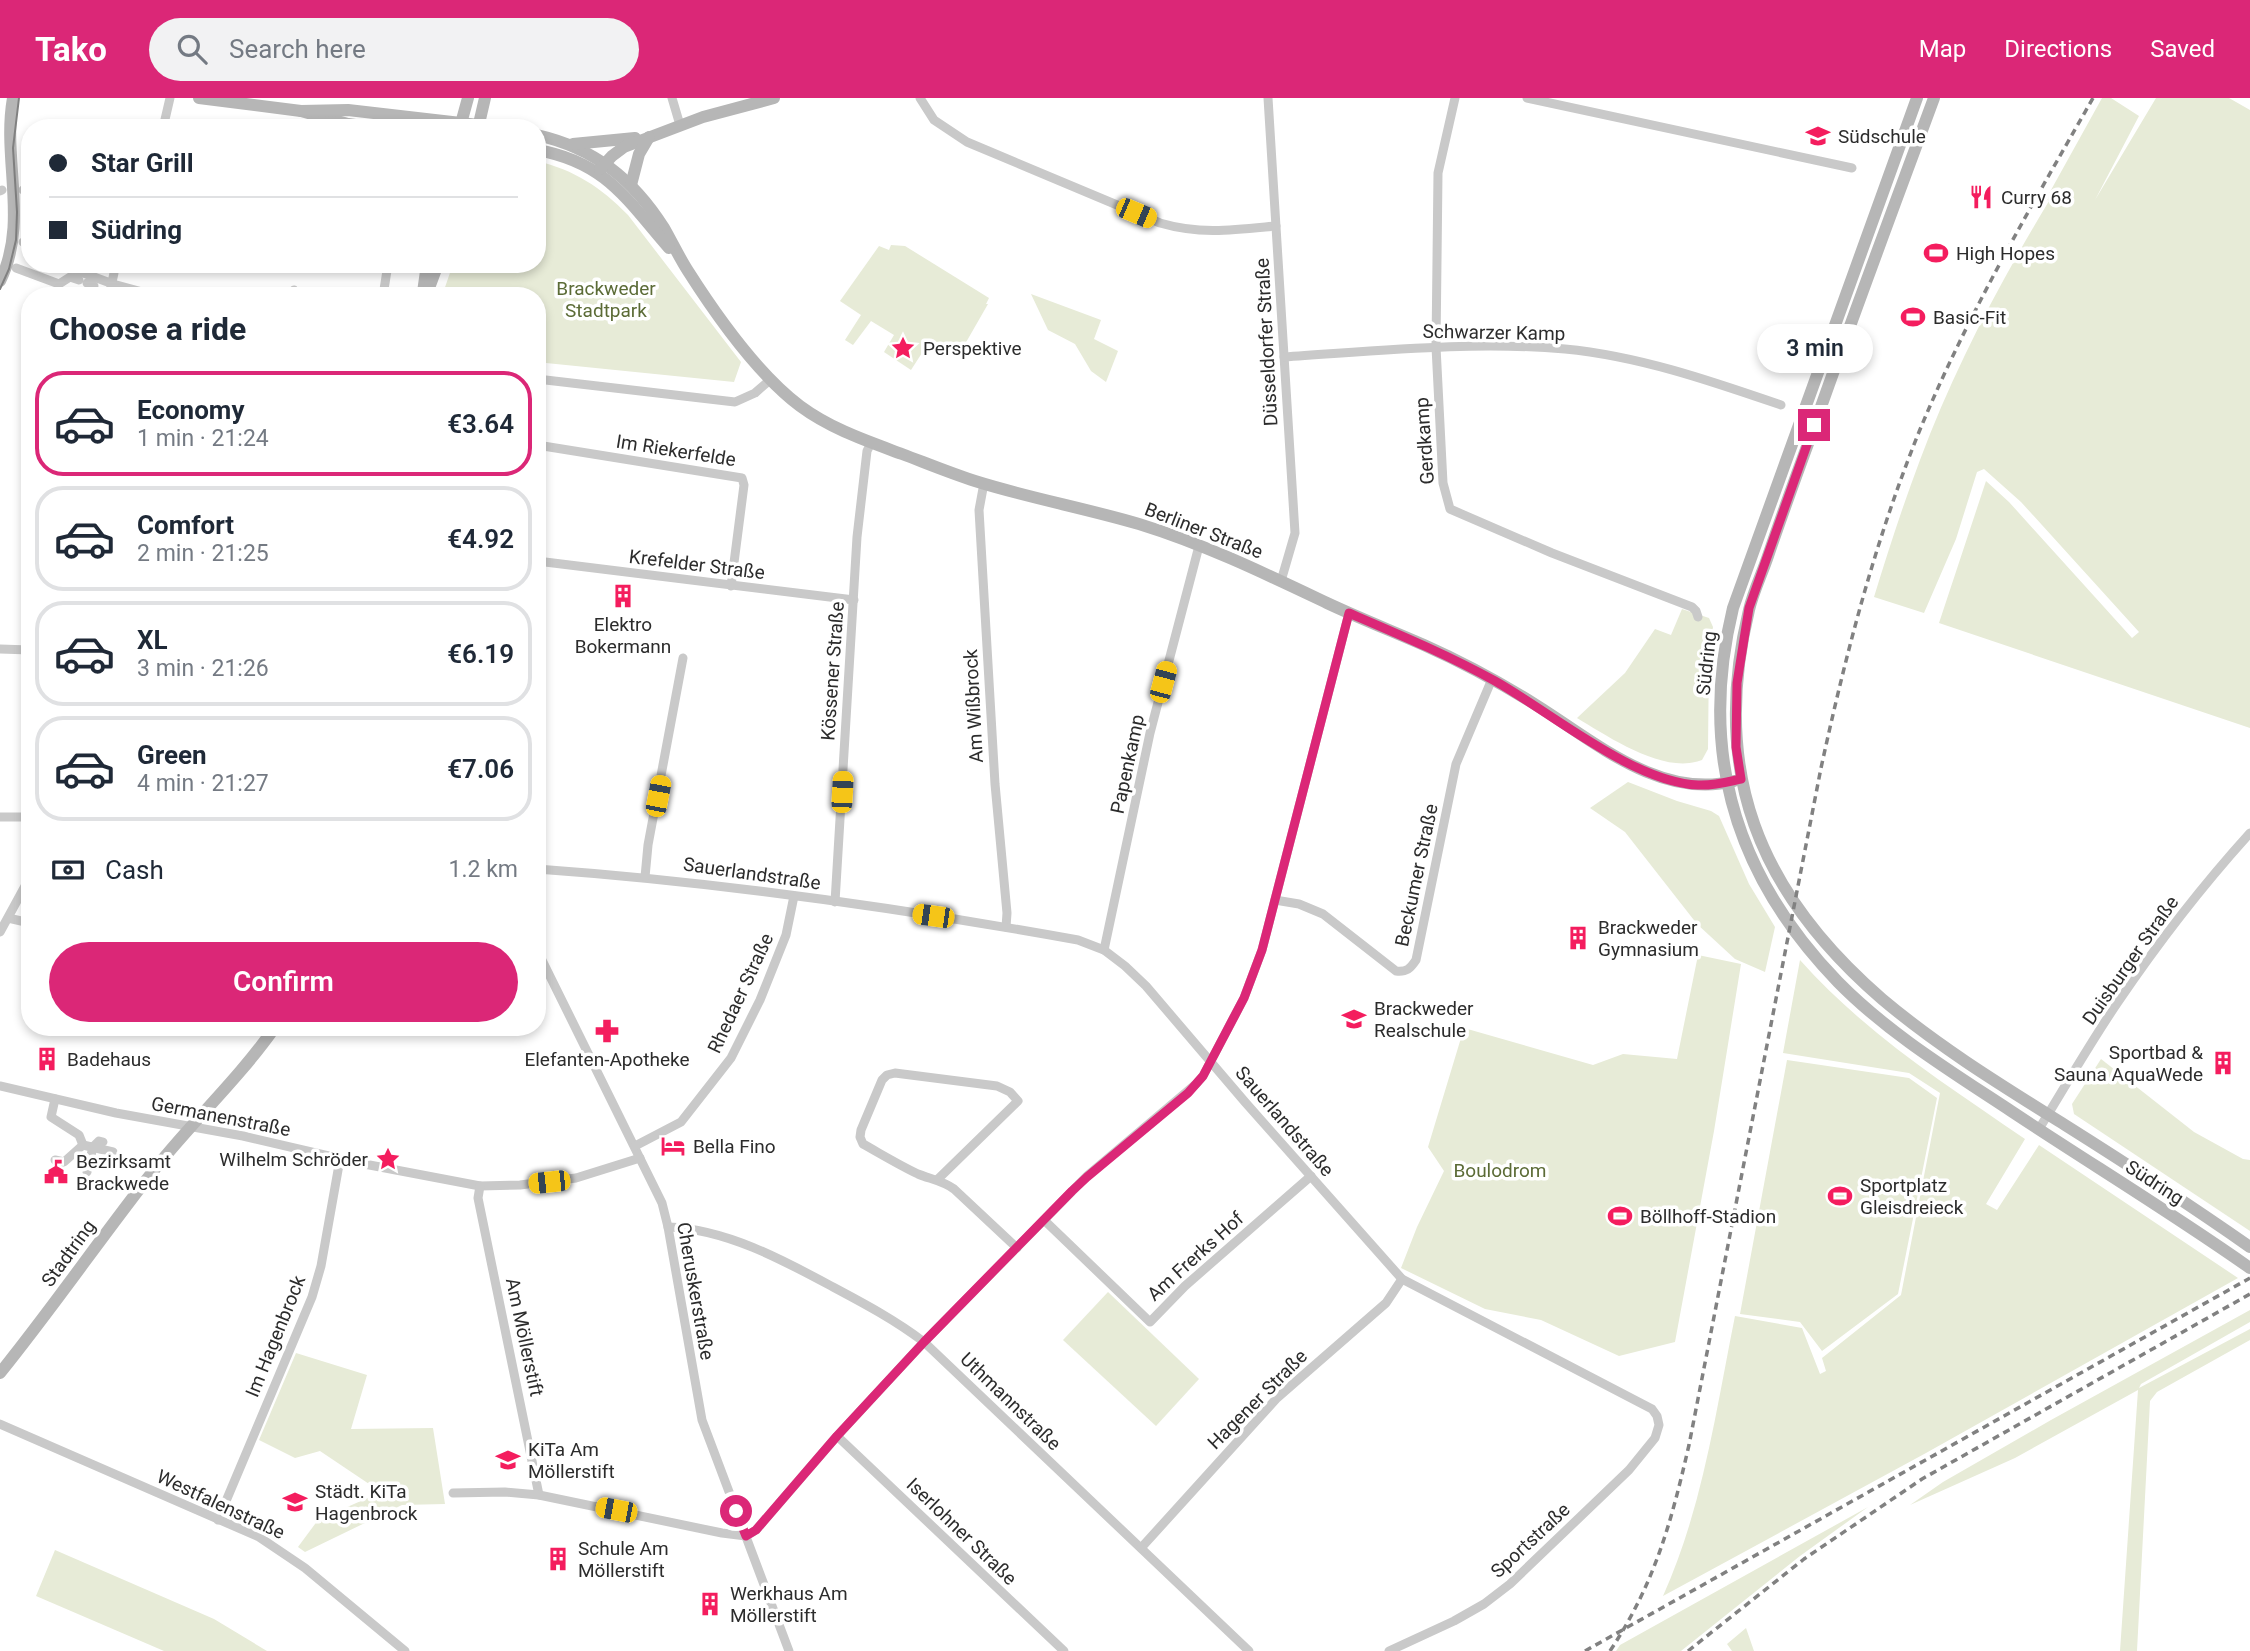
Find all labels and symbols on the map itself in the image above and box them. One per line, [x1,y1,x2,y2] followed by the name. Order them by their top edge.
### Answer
[1804,122,1832,150] school or university icon: Südschule
[1838,125,1926,148] place label: Südschule
[1967,183,1995,211] restaurant icon: Curry 68
[2001,186,2072,209] place label: Curry 68
[1113,195,1160,231] car
[1922,239,1950,267] sports icon: High Hopes
[1956,242,2055,265] place label: High Hopes
[1251,257,1282,427] street label: Düsseldorfer Straße
[556,277,656,322] park label: Brackweder Stadtpark
[1899,303,1927,331] sports icon: Basic-Fit
[1933,306,2006,329] place label: Basic-Fit
[1422,320,1566,345] street label: Schwarzer Kamp
[1756,324,1872,372] callout: 3 min
[889,334,917,362] place icon: Perspektive
[923,337,1022,360] place label: Perspektive
[1410,397,1439,485] street label: Gerdkamp
[1798,409,1830,441] route end
[614,430,737,471] street label: Im Riekerfelde
[1142,497,1266,564] street label: Berliner Straße
[628,545,766,584] street label: Krefelder Straße
[609,582,637,610] building icon: Elektro Bokermann
[816,601,849,741] street label: Kössener Straße
[575,613,671,658] place label: Elektro Bokermann
[1692,630,1721,696] street label: Südring
[959,648,988,763] street label: Am Wißbrock
[1148,659,1179,705] car
[1106,712,1149,816] street label: Papenkamp
[831,770,854,814] car
[644,773,673,819] car
[1390,802,1443,948] street label: Beckumer Straße
[682,852,822,895] street label: Sauerlandstraße
[2077,891,2183,1029] street label: Duisburger Straße
[911,903,956,929] car
[1598,916,1699,961] place label: Brackweder Gymnasium
[1564,924,1592,952] building icon: Brackweder Gymnasium
[703,930,778,1057] street label: Rhedaer Straße
[1374,997,1474,1042] place label: Brackweder Realschule
[1340,1005,1368,1033] school or university icon: Brackweder Realschule
[593,1017,621,1045] pharmacy icon: Elefanten-Apotheke
[2054,1041,2203,1086] place label: Sportbad & Sauna AquaWede
[33,1045,61,1073] building icon: Badehaus
[67,1048,151,1071] place label: Badehaus
[524,1048,690,1071] place label: Elefanten-Apotheke
[2209,1049,2237,1077] building icon: Sportbad & Sauna AquaWede
[1230,1061,1339,1181] street label: Sauerlandstraße
[149,1092,292,1141] street label: Germanenstraße
[659,1132,687,1160] hotel icon: Bella Fino
[693,1135,776,1158] place label: Bella Fino
[374,1145,402,1173] place icon: Wilhelm Schröder
[219,1148,369,1171] place label: Wilhelm Schröder
[76,1150,171,1195] place label: Bezirksamt Brackwede
[2121,1155,2188,1210] street label: Südring
[42,1158,70,1186] public building icon: Bezirksamt Brackwede
[1453,1159,1547,1182] park label: Boulodrom
[528,1169,571,1195] car
[1860,1174,1964,1219] place label: Sportplatz Gleisdreieck
[1826,1182,1854,1210] sports icon: Sportplatz Gleisdreieck
[1606,1202,1634,1230] sports icon: Böllhoff-Stadion
[1640,1205,1776,1228] place label: Böllhoff-Stadion
[1142,1207,1249,1306] street label: Am Frerks Hof
[36,1215,100,1291] street label: Stadtring
[672,1220,719,1362] street label: Cheruskerstraße
[241,1272,310,1400] street label: Im Hagenbrock
[501,1276,548,1398] street label: Am Möllerstift
[1203,1345,1312,1454] street label: Hagener Straße
[956,1348,1066,1455] street label: Uthmannstraße
[528,1438,615,1483] place label: KiTa Am Möllerstift
[494,1446,522,1474] school or university icon: KiTa Am Möllerstift
[153,1465,288,1544] street label: Westfalenstraße
[902,1473,1022,1590] street label: Iserlohner Straße
[315,1480,418,1525] place label: Städt. KiTa Hagenbrock
[281,1488,309,1516] school or university icon: Städt. KiTa Hagenbrock
[720,1495,752,1527] route start
[594,1496,639,1524] car
[1486,1498,1575,1583] street label: Sportstraße
[578,1537,669,1582] place label: Schule Am Möllerstift
[544,1545,572,1573] building icon: Schule Am Möllerstift
[730,1582,848,1627] place label: Werkhaus Am Möllerstift
[696,1590,724,1618] building icon: Werkhaus Am Möllerstift

